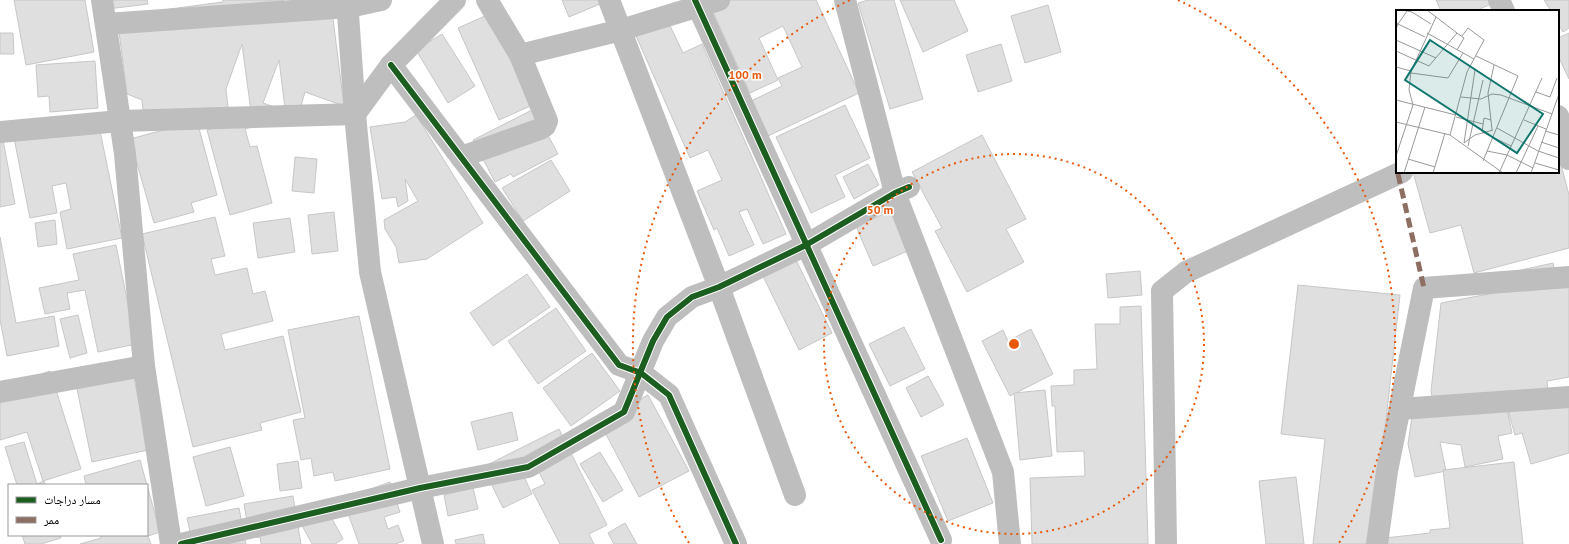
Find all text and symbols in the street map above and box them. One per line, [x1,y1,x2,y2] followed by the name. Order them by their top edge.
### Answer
[1396,10,1559,173] inset map
[728,67,762,82] text: 100 m
[867,202,893,217] text: 50 m
[1007,337,1021,351] centre of rings
[8,484,148,536] legend
[44,492,101,507] text: مسار دراجات
[43,512,59,527] text: ممر

